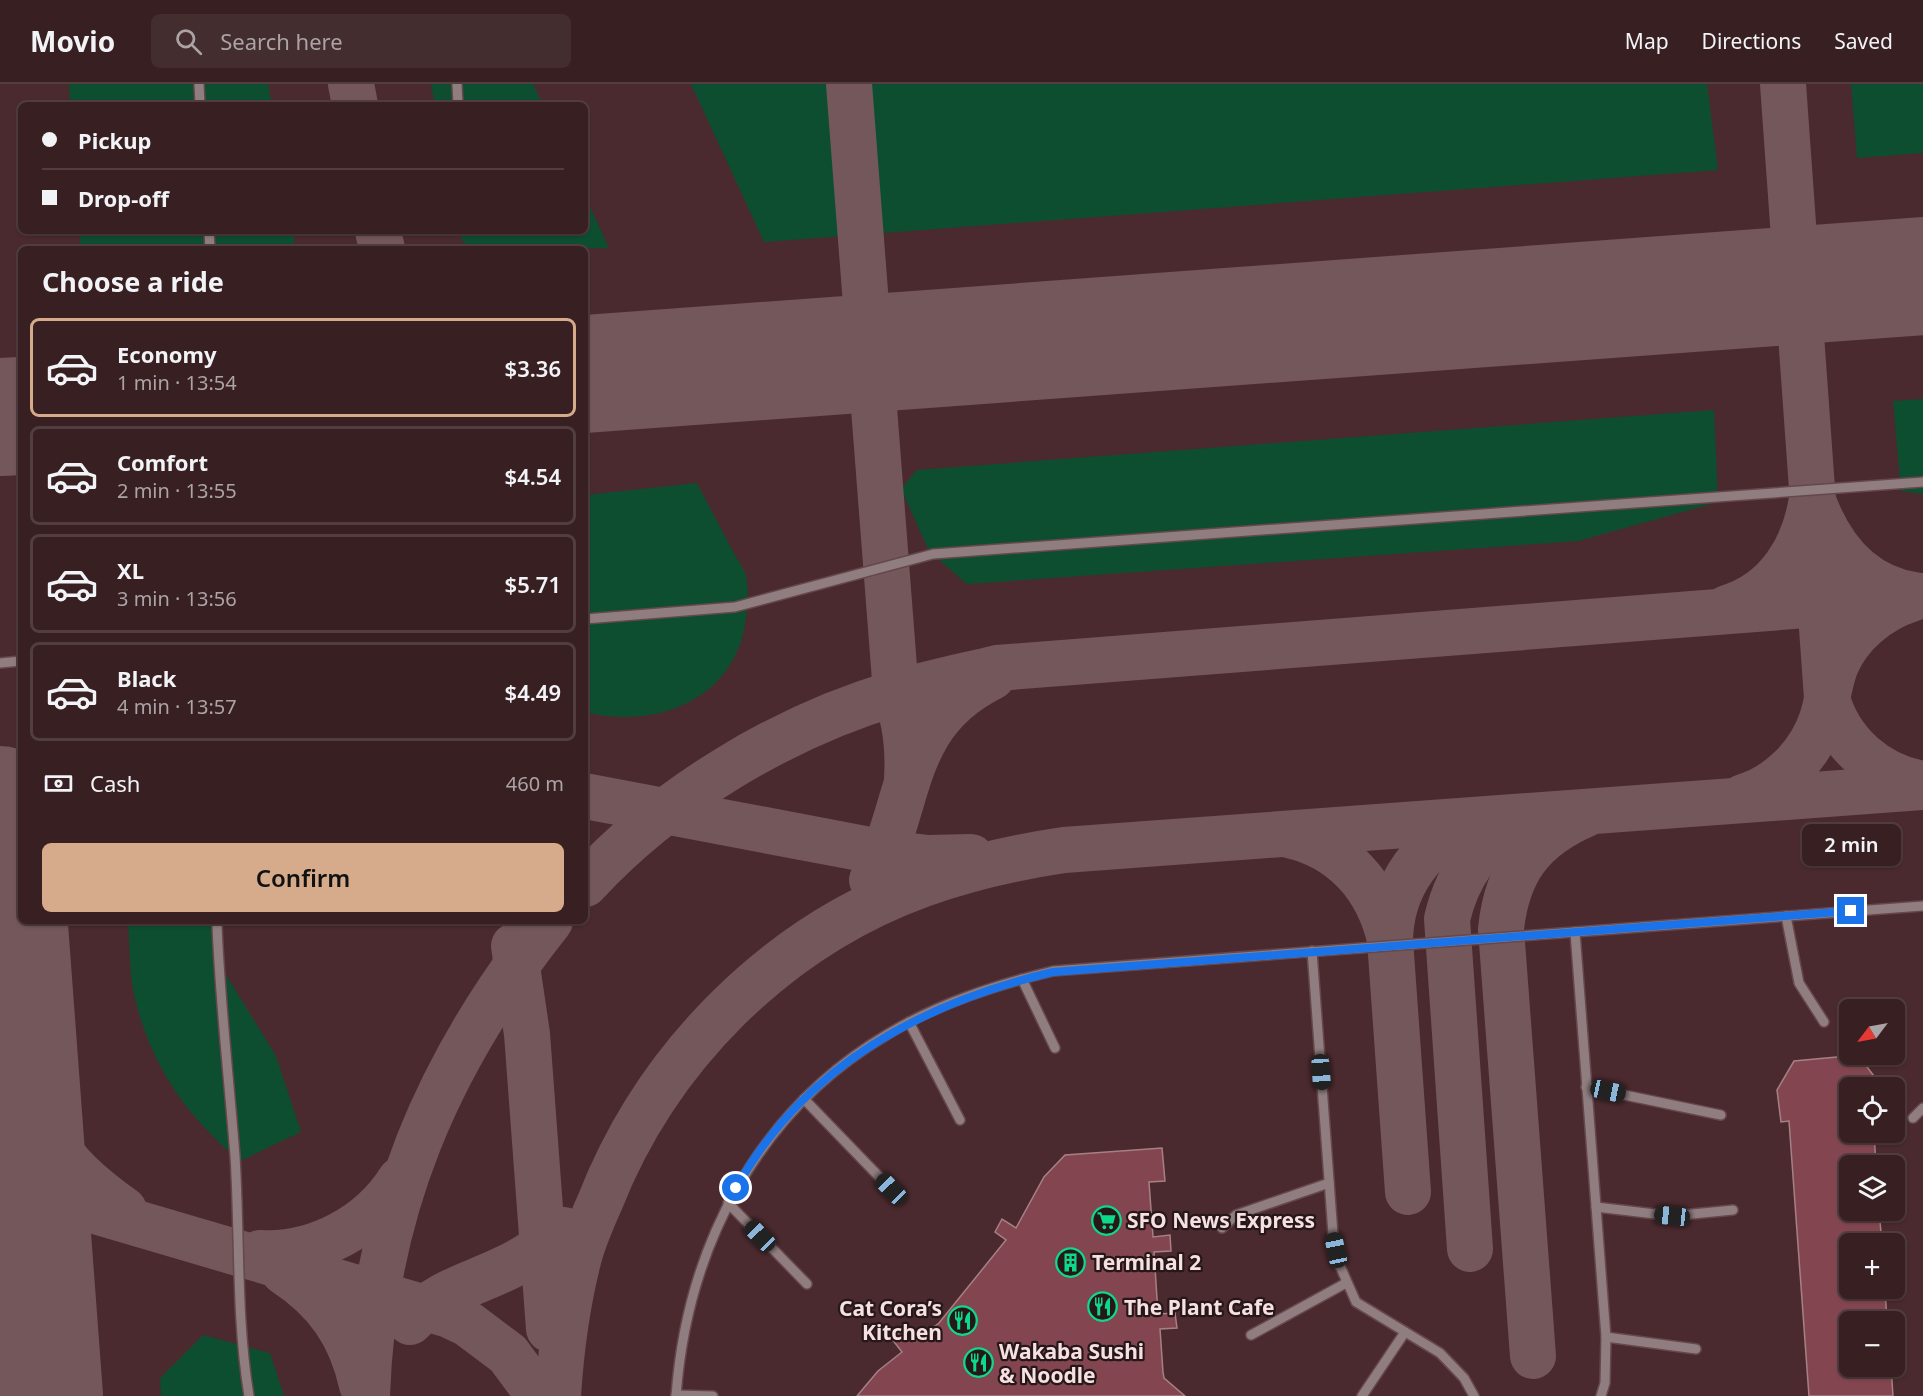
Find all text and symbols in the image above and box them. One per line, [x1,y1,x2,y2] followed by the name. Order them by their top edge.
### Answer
[151,14,571,68] search box
[30,22,115,60] text: Movio
[172,25,205,58] icon: search
[220,26,343,56] text: Search here
[1625,27,1669,55] text: Map
[1702,27,1801,55] text: Directions
[1834,27,1893,55] text: Saved
[78,125,151,155] text: Pickup
[78,183,169,213] text: Drop-off
[42,263,224,300] text: Choose a ride
[117,339,216,369] text: Economy
[45,341,99,395] icon: car
[505,353,561,383] text: $3.36
[117,369,237,396] text: 1 min · 13:54
[117,447,208,477] text: Comfort
[45,449,99,503] icon: car
[505,461,561,491] text: $4.54
[117,477,237,504] text: 2 min · 13:55
[117,555,144,585] text: XL
[45,557,99,611] icon: car
[505,569,561,599] text: $5.71
[117,585,237,612] text: 3 min · 13:56
[117,663,176,693] text: Black
[45,665,99,719] icon: car
[505,677,561,707] text: $4.49
[117,693,237,720] text: 4 min · 13:57
[42,767,75,800] icon: cash
[90,768,140,798] text: Cash
[506,770,564,797] text: 460 m
[1802,824,1900,866] callout: 2 min
[1824,831,1879,858] text: 2 min
[42,843,564,912] button: Confirm
[1837,897,1864,924] route end
[1839,999,1905,1065] north arrow
[1839,999,1905,1377] map controls
[1311,1053,1331,1091] car
[1839,1077,1905,1143] button: locate
[1589,1078,1627,1104] car
[1839,1155,1905,1221] button: layers
[872,1170,910,1208] car
[722,1174,749,1201] route start
[1090,1204,1122,1236] supermarket icon: SFO News Express
[1653,1205,1691,1227] car
[1127,1206,1315,1234] place label: SFO News Express
[741,1217,779,1255] car
[1323,1231,1349,1269] car
[1839,1233,1905,1299] button: +
[1055,1246,1087,1278] building icon: Terminal 2
[1092,1248,1201,1276] place label: Terminal 2
[1087,1291,1119,1323] restaurant icon: The Plant Cafe
[1124,1293,1275,1321] place label: The Plant Cafe
[839,1294,942,1346] place label: Cat Cora’s Kitchen
[947,1304,979,1336] restaurant icon: Cat Cora’s Kitchen
[1839,1311,1905,1377] button: −
[999,1337,1144,1389] place label: Wakaba Sushi & Noodle
[962,1347,994,1379] restaurant icon: Wakaba Sushi & Noodle

